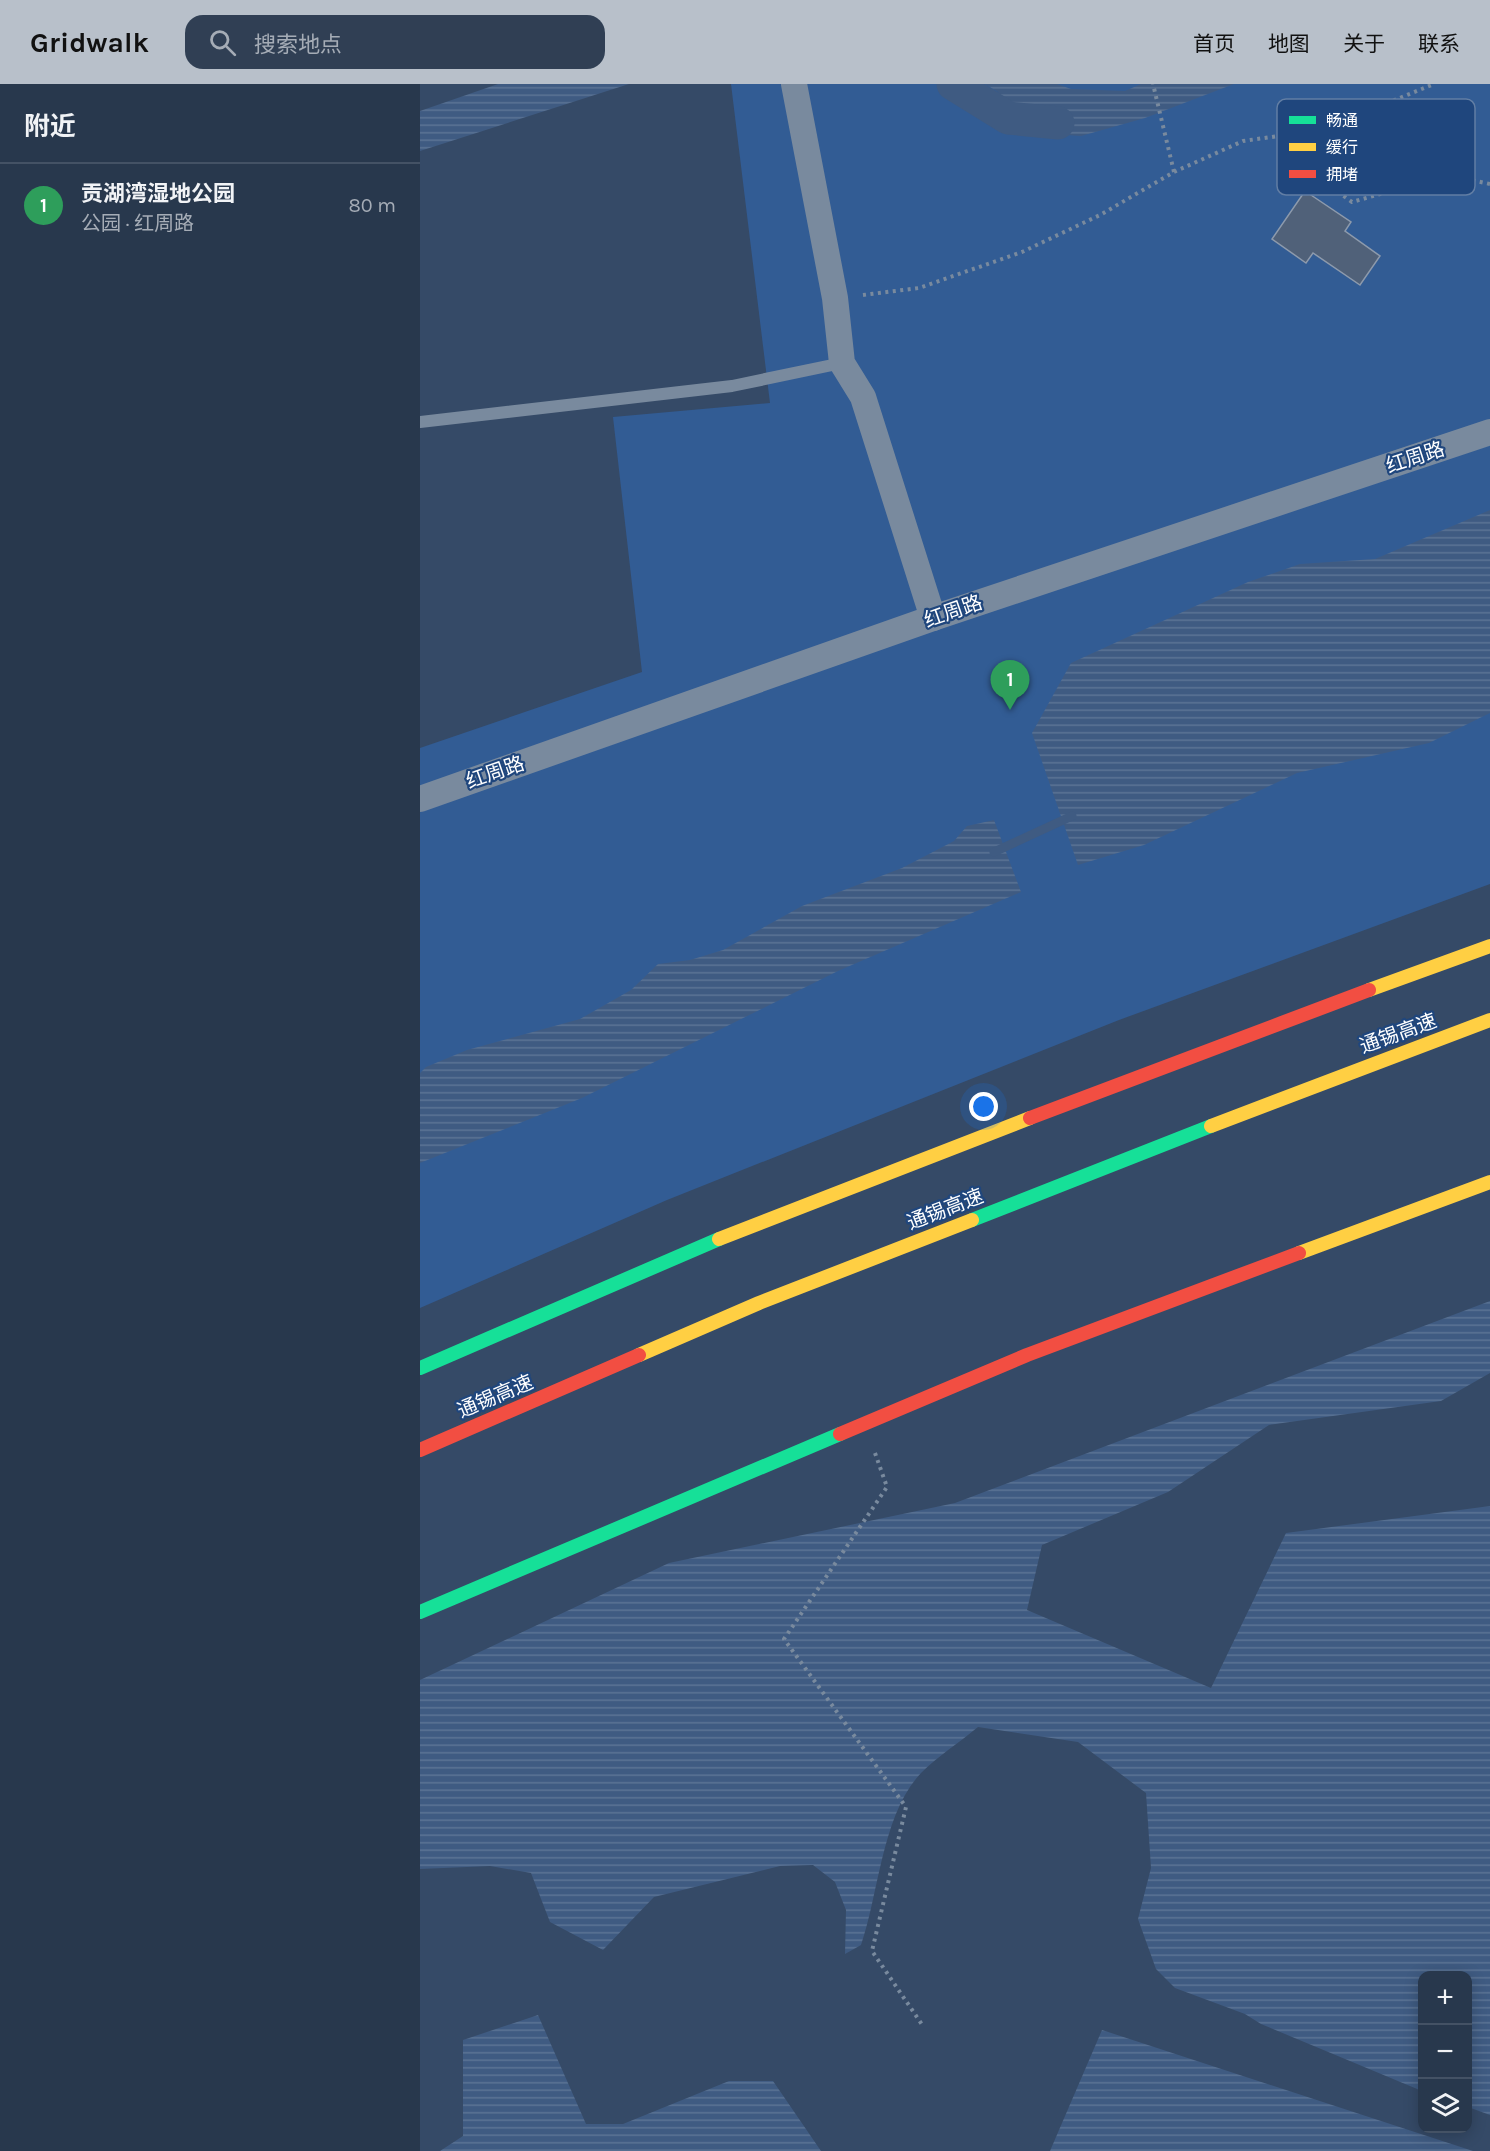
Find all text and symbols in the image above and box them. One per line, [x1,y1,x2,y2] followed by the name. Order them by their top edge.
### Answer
[185,15,605,69] search box
[30,26,149,59] text: Gridwalk
[206,26,239,59] icon: search
[254,32,342,58] text: 搜索地点
[1193,32,1235,56] text: 首页
[1268,32,1310,56] text: 地图
[1343,32,1385,56] text: 关于
[1418,32,1460,56] text: 联系
[1277,99,1475,195] legend
[24,111,76,142] text: 附近
[1326,111,1358,130] text: 畅通
[1326,138,1358,157] text: 缓行
[1326,165,1358,184] text: 拥堵
[81,181,235,207] text: 贡湖湾湿地公园
[40,194,47,217] text: 1
[348,194,396,217] text: 80 m
[81,212,194,235] text: 公园 · 红周路
[1383,437,1447,478] street label: 红周路
[921,591,985,632] street label: 红周路
[990,660,1030,710] pin: 1
[463,752,527,793] street label: 红周路
[1357,1009,1440,1058] street label: 通锡高速
[969,1092,998,1121] your location
[904,1184,987,1235] street label: 通锡高速
[454,1370,537,1423] street label: 通锡高速
[1418,1971,1472,2133] map controls
[1418,1971,1472,2025] button: +
[1418,2025,1472,2079] button: −
[1418,2079,1472,2133] button: layers

